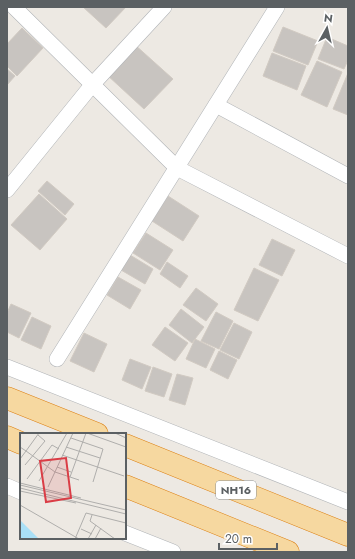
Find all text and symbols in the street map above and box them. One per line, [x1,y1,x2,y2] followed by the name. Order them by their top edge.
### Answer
[307,8,347,48] north arrow
[323,10,334,27] text: N
[20,433,126,539] inset map
[216,481,256,499] road number: NH16
[219,525,277,551] scale bar
[225,530,252,548] text: 20 m

